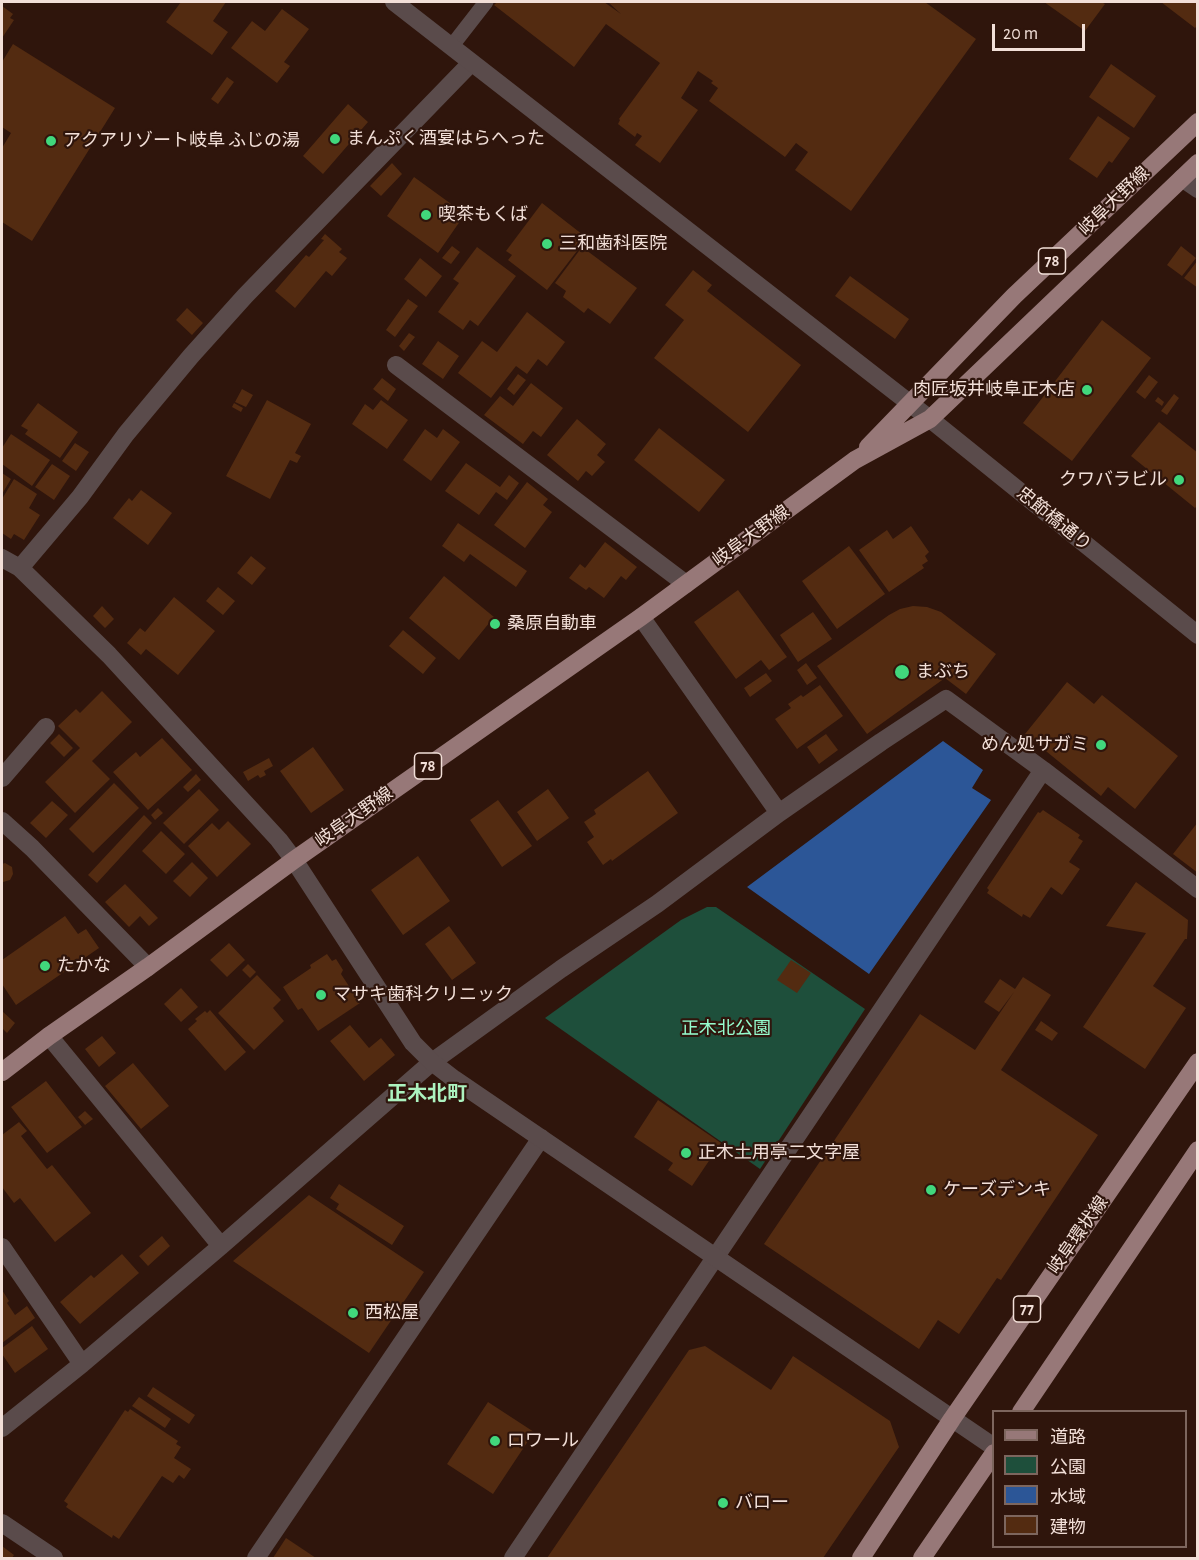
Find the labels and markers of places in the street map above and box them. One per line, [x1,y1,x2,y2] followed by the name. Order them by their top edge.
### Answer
[347,128,545,150] place label: まんぷく酒宴はらへった
[63,130,300,152] place label: アクアリゾート岐阜 ふじの湯
[328,132,342,146] marker: まんぷく酒宴はらへった
[44,134,58,148] marker: アクアリゾート岐阜 ふじの湯
[438,204,528,226] place label: 喫茶もくば
[419,208,433,222] marker: 喫茶もくば
[559,233,667,255] place label: 三和歯科医院
[540,237,554,251] marker: 三和歯科医院
[913,379,1075,401] place label: 肉匠坂井岐阜正木店
[1080,383,1094,397] marker: 肉匠坂井岐阜正木店
[1059,469,1167,491] place label: クワバラビル
[1172,473,1186,487] marker: クワバラビル
[507,613,597,635] place label: 桑原自動車
[488,617,502,631] marker: 桑原自動車
[916,661,970,683] place label: まぶち
[893,663,911,681] marker: まぶち
[981,734,1089,756] place label: めん処サガミ
[1094,738,1108,752] marker: めん処サガミ
[57,955,111,977] place label: たかな
[38,959,52,973] marker: たかな
[333,984,513,1006] place label: マサキ歯科クリニック
[314,988,328,1002] marker: マサキ歯科クリニック
[698,1142,860,1164] place label: 正木土用亭二文字屋
[679,1146,693,1160] marker: 正木土用亭二文字屋
[943,1179,1051,1201] place label: ケーズデンキ
[924,1183,938,1197] marker: ケーズデンキ
[365,1302,419,1324] place label: 西松屋
[346,1306,360,1320] marker: 西松屋
[507,1430,579,1452] place label: ロワール
[488,1434,502,1448] marker: ロワール
[735,1492,789,1514] place label: バロー
[716,1496,730,1510] marker: バロー

